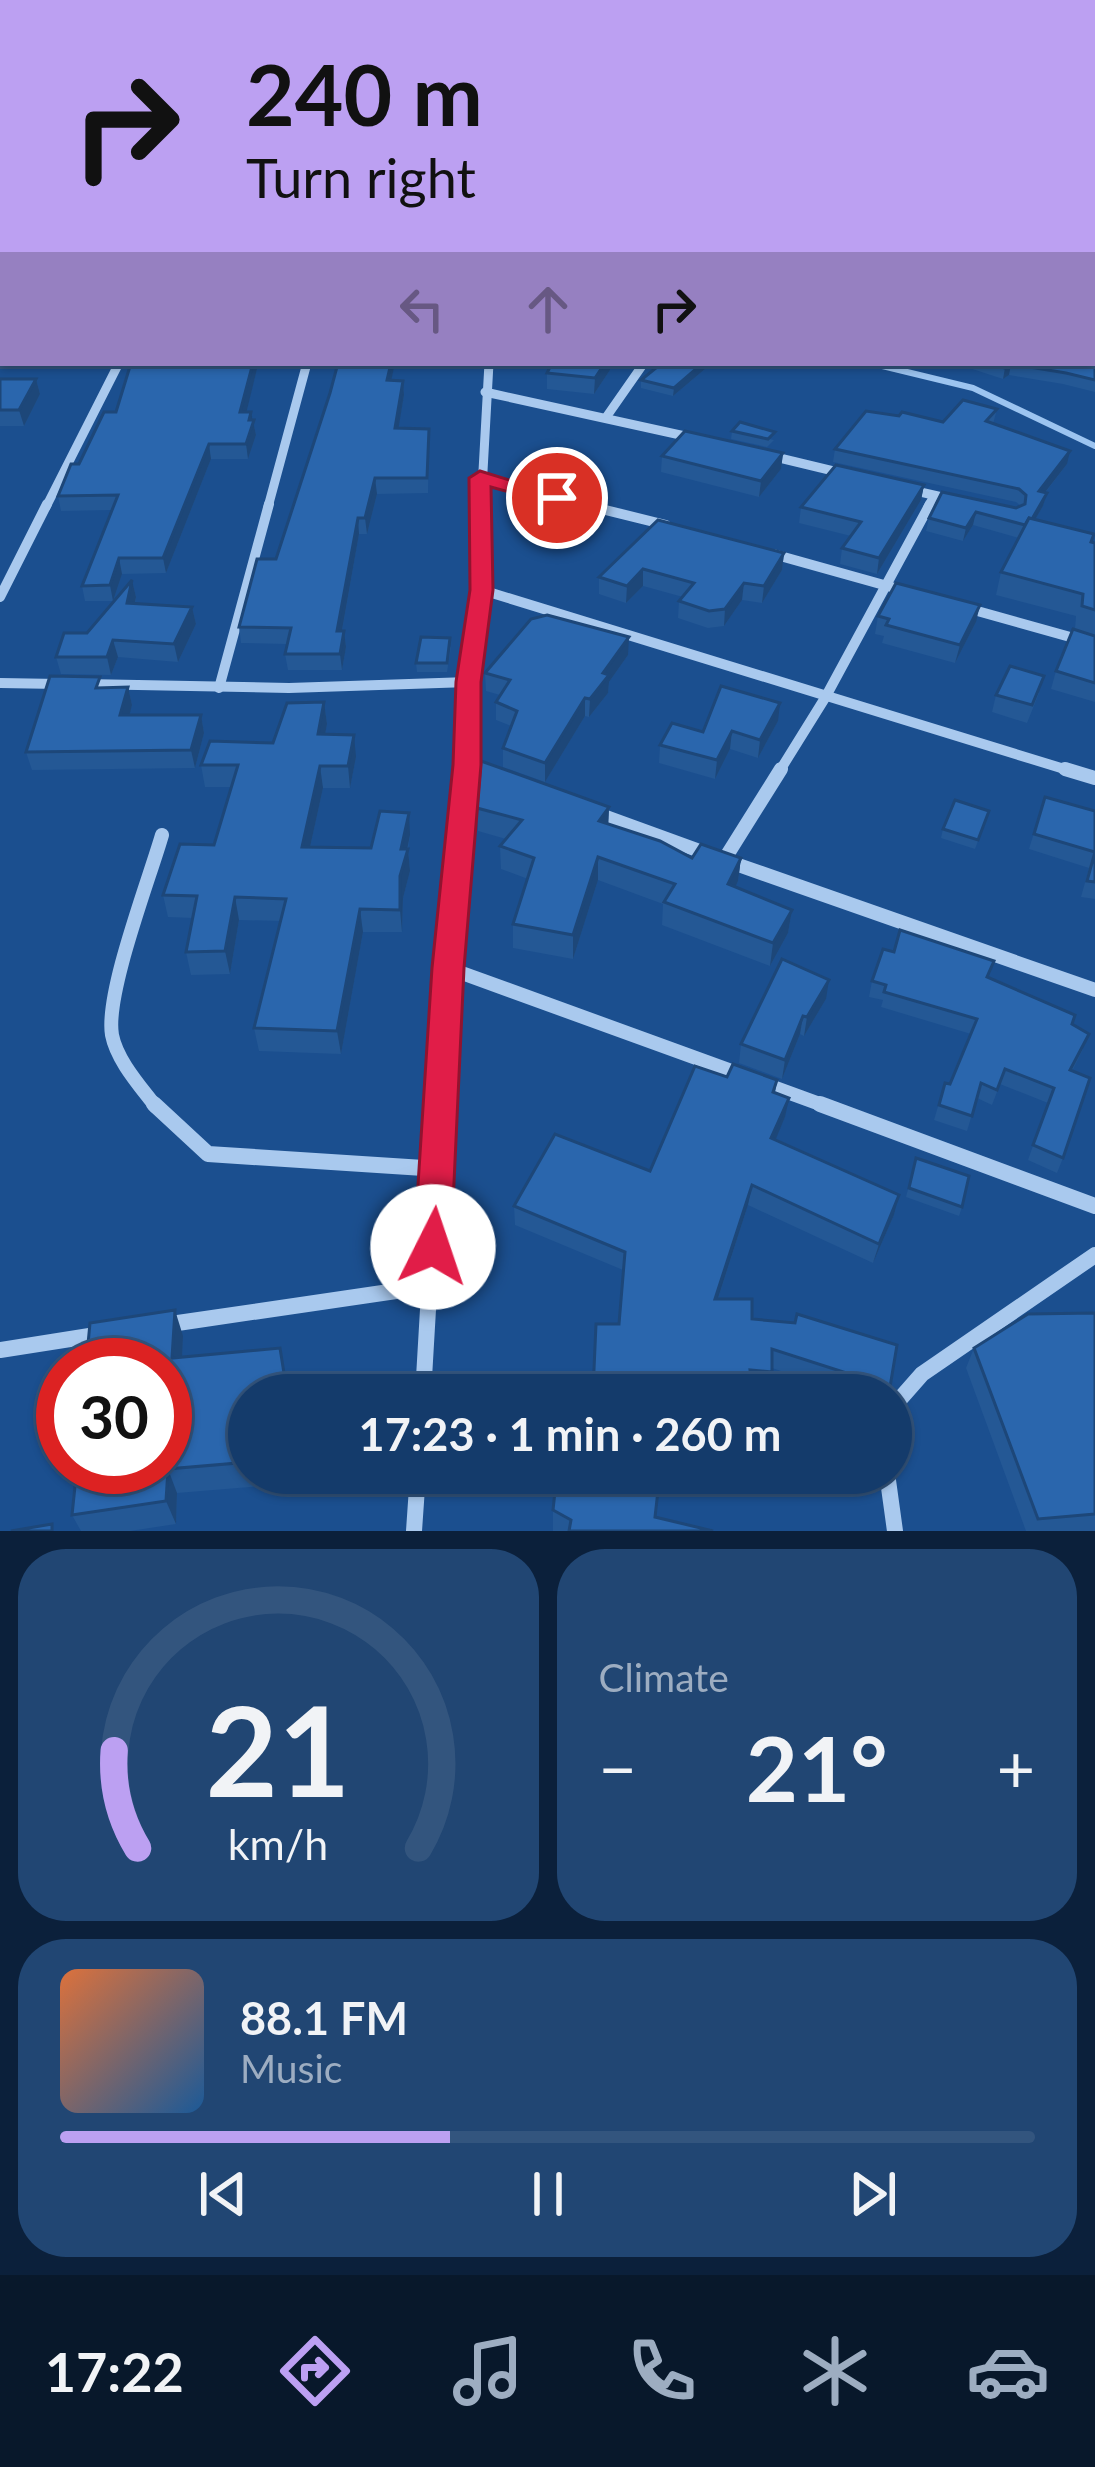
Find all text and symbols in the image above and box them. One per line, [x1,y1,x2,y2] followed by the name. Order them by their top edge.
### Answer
[246,43,483,144] text: 240 m
[48,48,204,204] icon: right
[246,145,476,210] text: Turn right
[389,276,455,342] icon: left
[515,276,581,342] icon: ahead
[641,276,707,342] icon: right
[506,447,608,549] pin
[524,465,590,531] icon: arrive
[370,1184,496,1310] position arrow
[36,1338,192,1494] speed limit sign: 30
[359,1407,781,1461] text: 17:23 · 1 min · 260 m
[599,1654,729,1700] text: Climate
[206,1674,351,1824] text: 21
[746,1713,888,1821] text: 21°
[599,1728,637,1807] text: −
[997,1728,1035,1807] text: +
[228,1818,328,1869] text: km/h
[240,1991,408,2045] text: 88.1 FM
[240,2045,342,2091] text: Music
[190,2161,256,2227] icon: previous
[515,2161,581,2227] icon: pause
[840,2161,906,2227] icon: next
[273,2329,357,2413] icon: directions
[446,2329,530,2413] icon: music
[620,2329,704,2413] icon: phone
[793,2329,877,2413] icon: climate
[966,2329,1050,2413] icon: car
[45,2339,184,2404] text: 17:22

